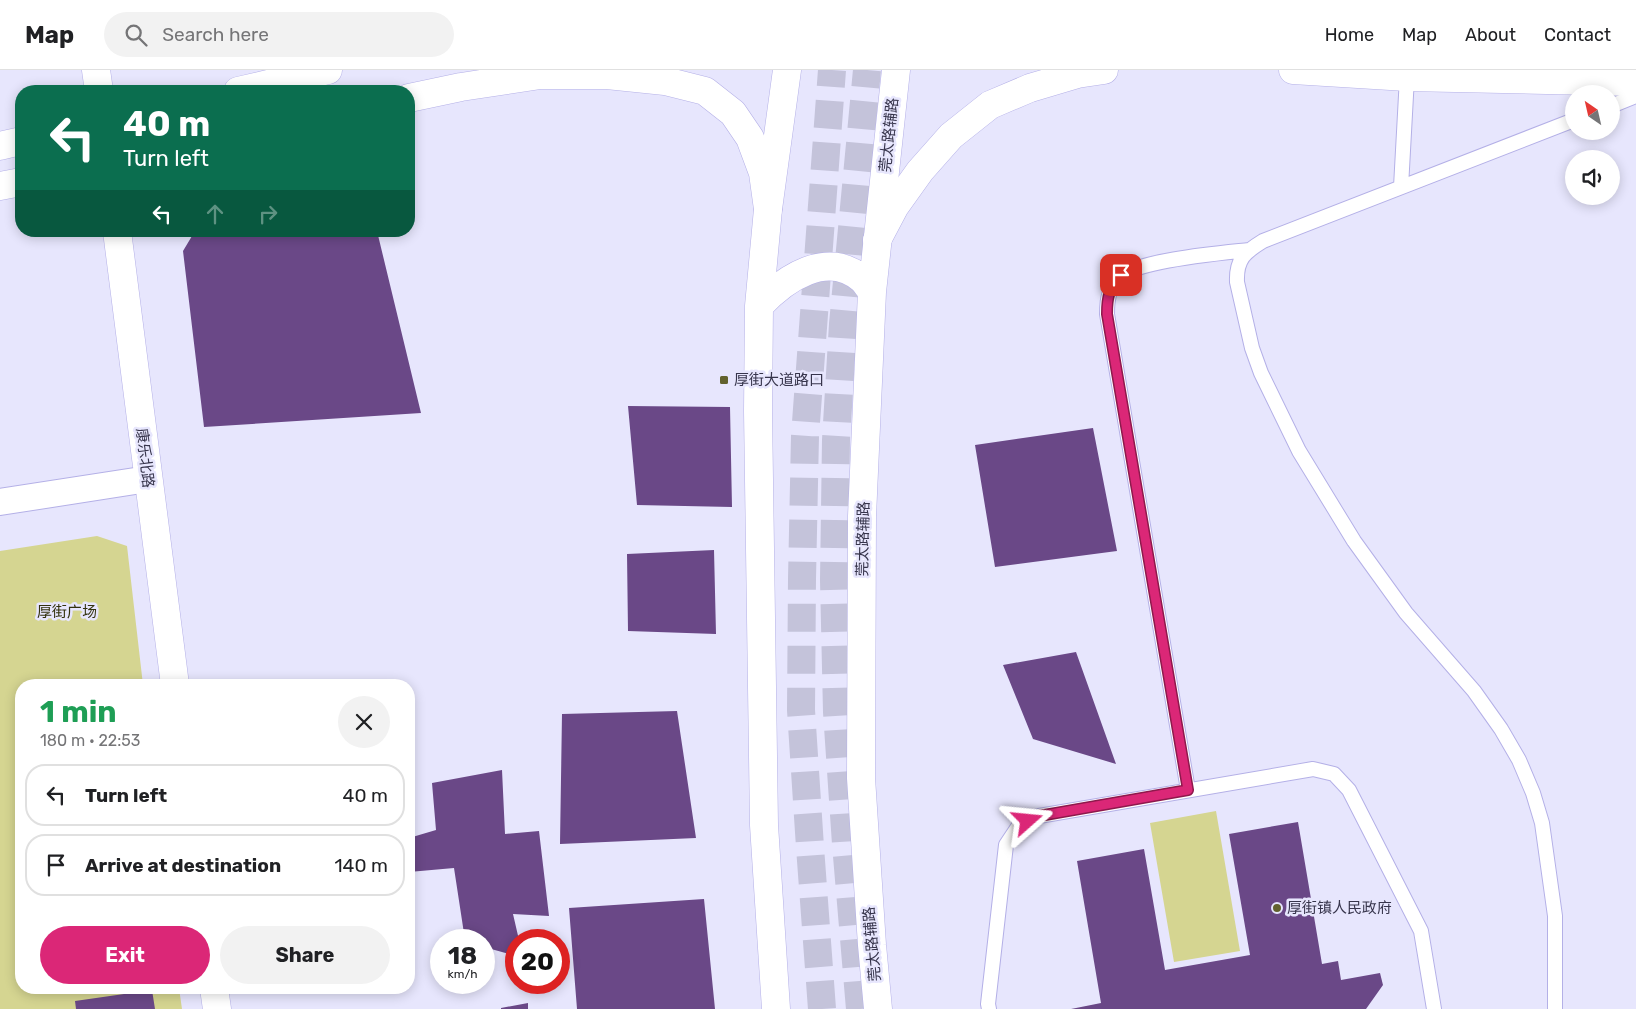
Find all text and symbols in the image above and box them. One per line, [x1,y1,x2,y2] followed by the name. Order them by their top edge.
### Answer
[104,12,454,57] search box
[25,21,74,49] text: Map
[122,21,150,49] icon: search
[162,23,269,46] text: Search here
[1325,24,1374,46] text: Home
[1402,24,1437,46] text: Map
[1465,24,1516,46] text: About
[1544,24,1611,46] text: Contact
[1565,85,1620,140] north arrow
[1565,85,1620,205] map controls
[876,97,902,173] street label: 莞太路辅路
[123,103,210,145] text: 40 m
[40,105,105,170] icon: left
[123,145,209,172] text: Turn left
[1565,150,1620,205] button: sound
[148,200,176,228] icon: left
[201,200,229,228] icon: ahead
[254,200,282,228] icon: right
[1100,254,1142,296] pin
[1107,261,1135,289] icon: arrive
[734,371,824,389] place label: 厚街大道路口
[718,374,730,386] marker: 厚街大道路口
[132,427,158,489] street label: 康乐北路
[853,501,873,577] street label: 莞太路辅路
[37,603,97,621] park label: 厚街广场
[40,694,117,730] text: 1 min
[338,696,390,748] button: close
[40,731,140,750] text: 180 m · 22:53
[42,781,70,809] icon: left
[85,784,167,807] text: Turn left
[343,784,388,807] text: 40 m
[1001,794,1053,846] position arrow
[42,851,70,879] icon: arrive
[85,854,281,877] text: Arrive at destination
[334,854,388,877] text: 140 m
[1287,899,1392,917] place label: 厚街镇人民政府
[1271,902,1283,914] marker: 厚街镇人民政府
[860,906,884,982] street label: 莞太路辅路
[40,926,210,984] button: Exit
[220,926,390,984] button: Share
[505,929,570,994] speed limit sign: 20
[448,941,477,970] text: 18
[448,967,477,981] text: km/h

